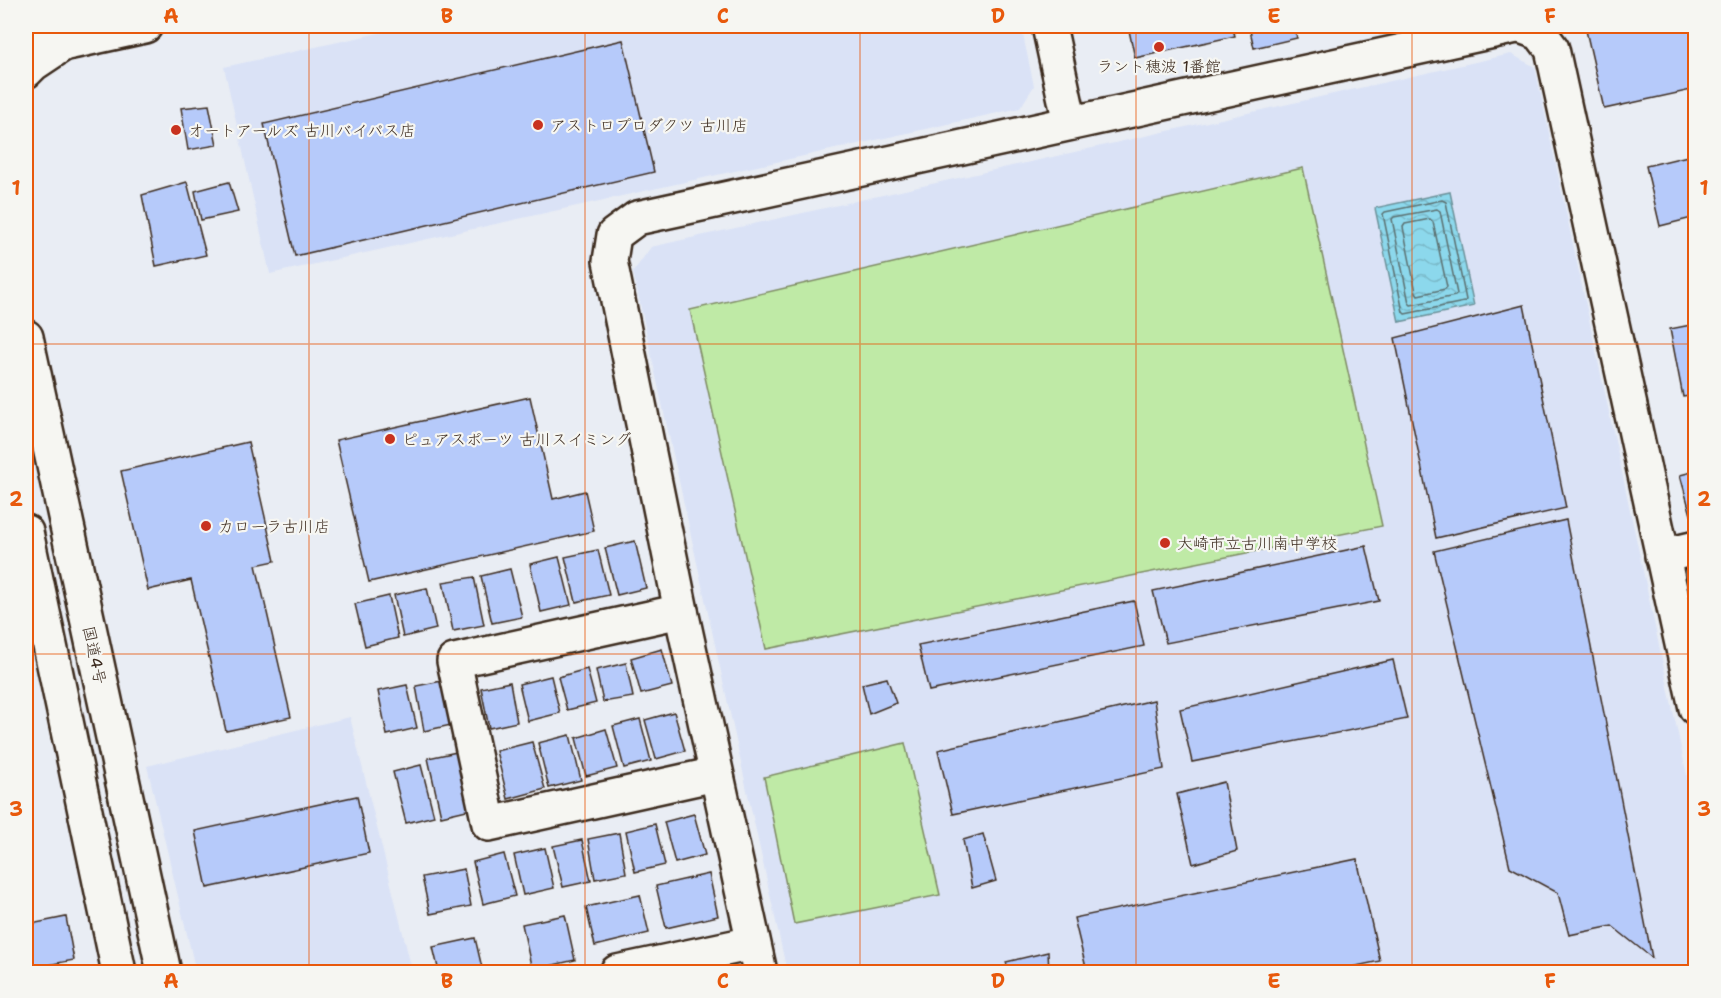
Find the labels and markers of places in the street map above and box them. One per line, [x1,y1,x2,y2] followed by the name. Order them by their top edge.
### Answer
[1152,40,1166,54] marker: ラント穂波 1番館
[1097,56,1221,77] place label: ラント穂波 1番館
[550,115,748,136] place label: アストロプロダクツ 古川店
[531,118,545,132] marker: アストロプロダクツ 古川店
[188,120,416,141] place label: オートアールズ 古川バイパス店
[169,123,183,137] marker: オートアールズ 古川バイパス店
[402,429,631,450] place label: ピュアスポーツ 古川スイミング
[383,432,397,446] marker: ピュアスポーツ 古川スイミング
[218,516,330,537] place label: カローラ古川店
[199,519,213,533] marker: カローラ古川店
[1177,533,1337,554] place label: 大崎市立古川南中学校
[1158,536,1172,550] marker: 大崎市立古川南中学校

